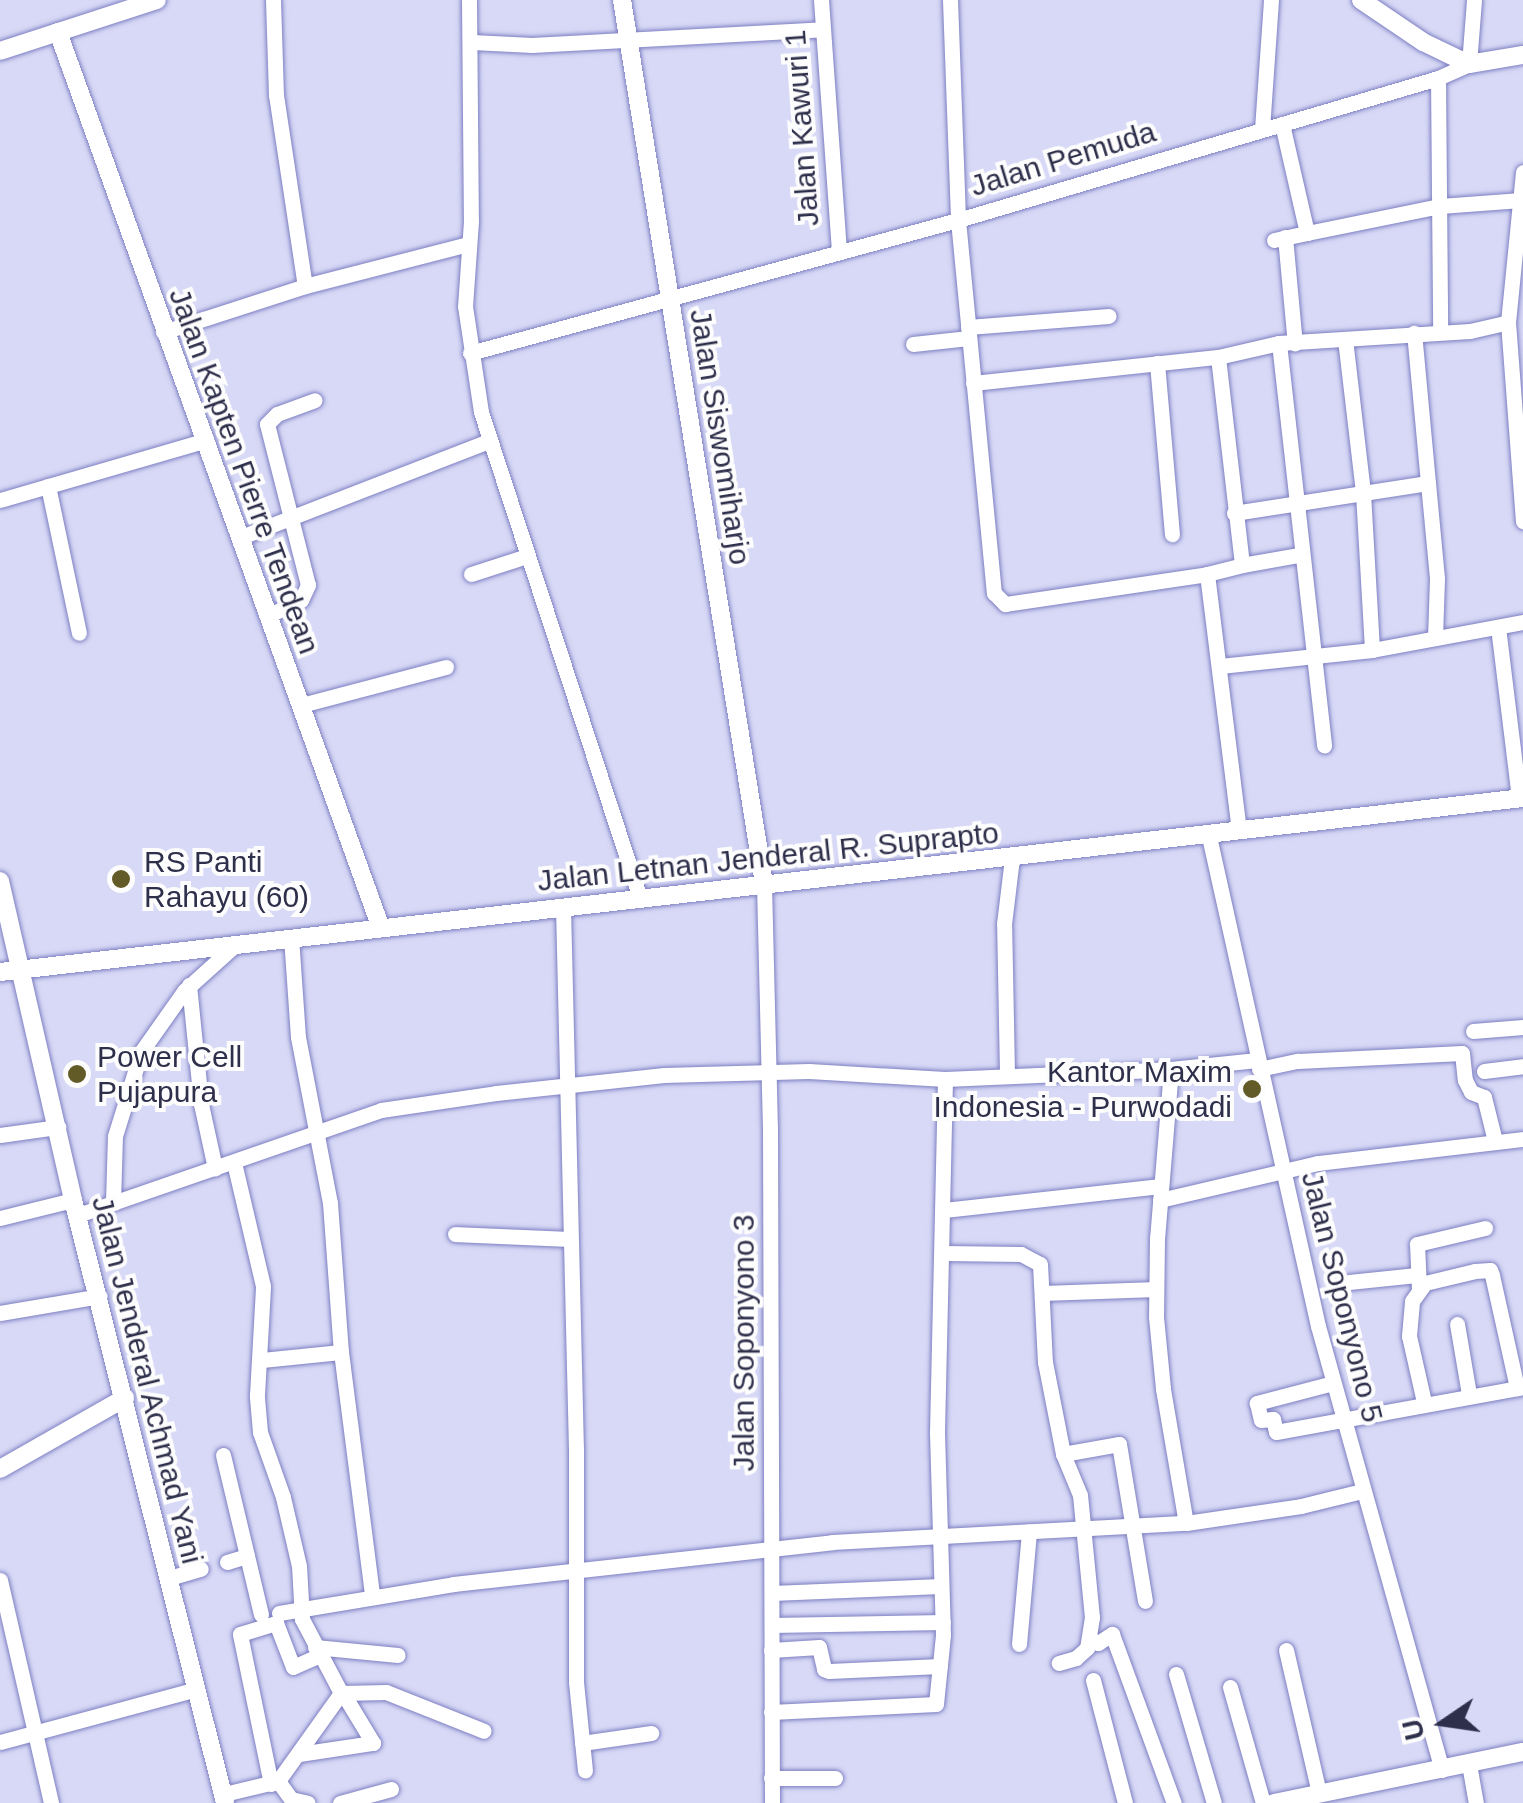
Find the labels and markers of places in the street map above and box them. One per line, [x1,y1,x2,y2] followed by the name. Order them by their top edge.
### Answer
[144,844,309,914] place label: RS Panti Rahayu (60)
[108,866,134,892] marker: RS Panti Rahayu (60)
[97,1039,242,1110] place label: Power Cell Pujapura
[933,1054,1232,1124] place label: Kantor Maxim Indonesia - Purwodadi
[66,1063,88,1085] marker: Power Cell Pujapura
[1241,1078,1263,1100] marker: Kantor Maxim Indonesia - Purwodadi

